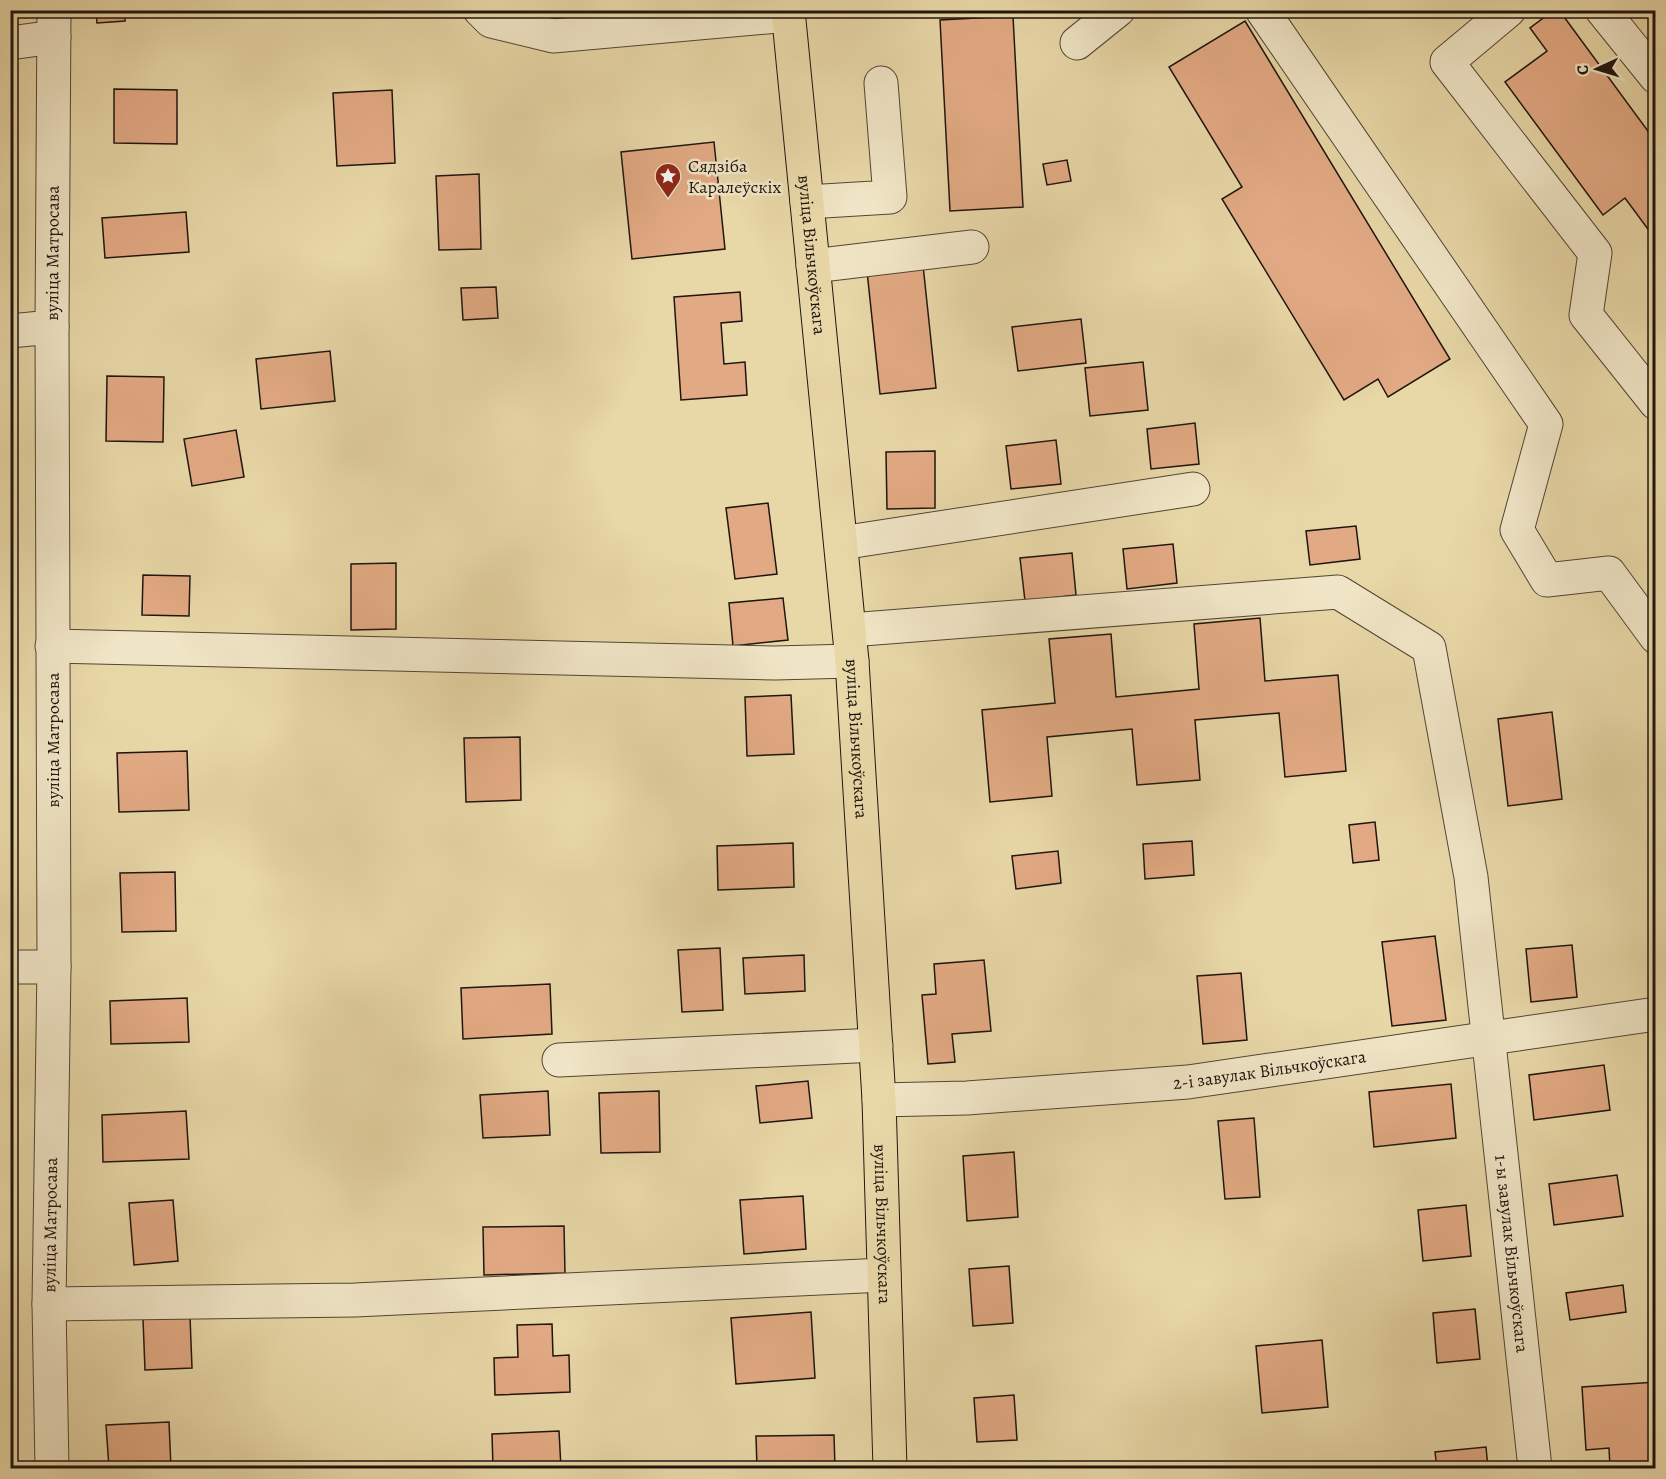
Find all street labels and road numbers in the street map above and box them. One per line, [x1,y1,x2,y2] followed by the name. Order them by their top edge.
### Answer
[792,174,832,336] street label: вуліца Вільчкоўскага
[40,185,65,321] street label: вуліца Матросава
[840,658,874,820] street label: вуліца Вільчкоўскага
[41,672,65,808] street label: вуліца Матросава
[1172,1044,1368,1095] street label: 2-і завулак Вільчкоўскага
[868,1143,897,1305] street label: вуліца Вільчкоўскага
[1489,1153,1535,1355] street label: 1-ы завулак Вільчкоўскага
[37,1156,63,1293] street label: вуліца Матросава

